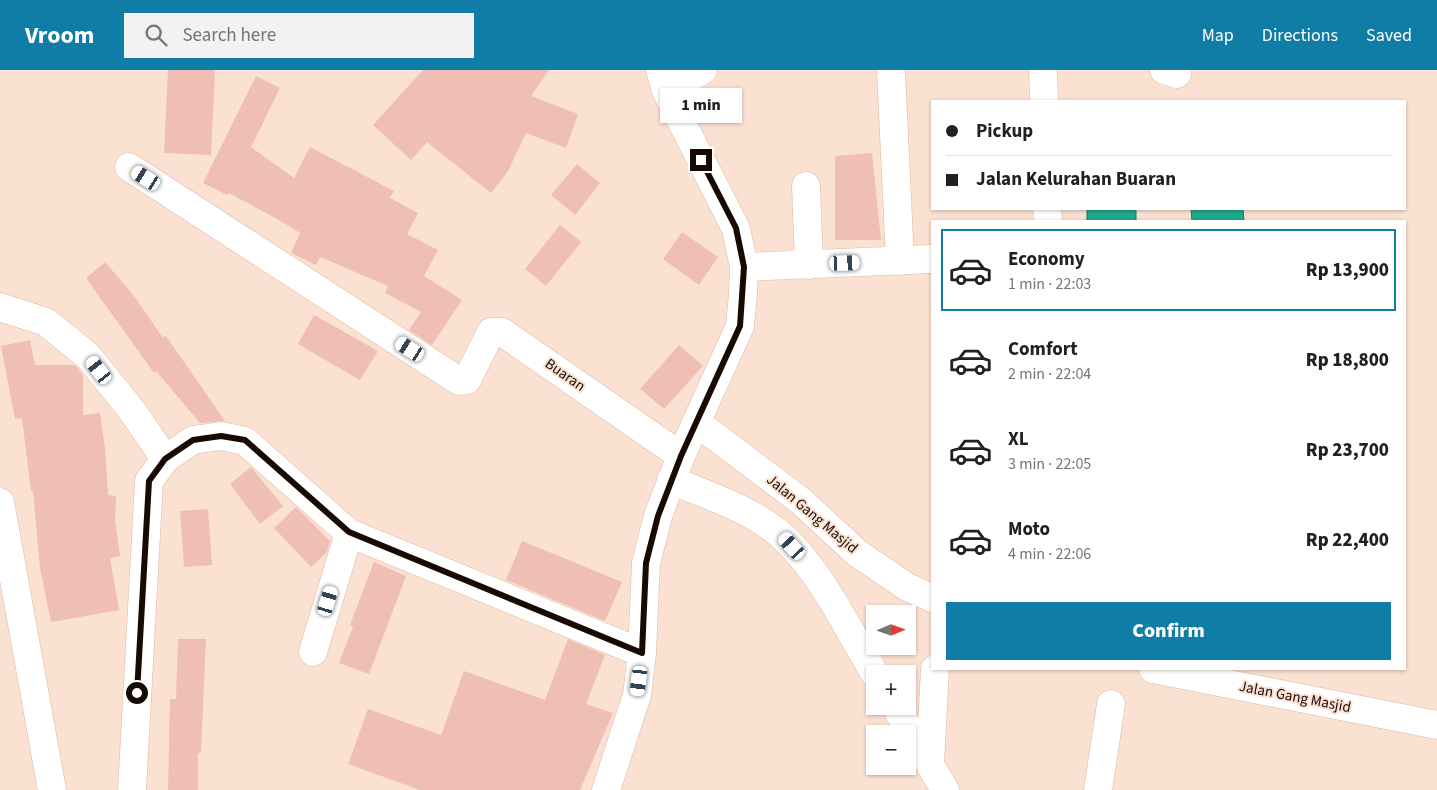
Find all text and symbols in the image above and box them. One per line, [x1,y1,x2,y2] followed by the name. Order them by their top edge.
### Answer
[124,13,474,58] search box
[25,18,94,53] text: Vroom
[142,21,170,49] icon: search
[182,22,276,49] text: Search here
[1202,23,1234,48] text: Map
[1262,23,1338,48] text: Directions
[1366,23,1412,48] text: Saved
[660,88,742,122] callout: 1 min
[681,94,721,116] text: 1 min
[976,118,1033,145] text: Pickup
[690,149,712,171] route end
[129,164,162,192] car
[976,166,1176,193] text: Jalan Kelurahan Buaran
[1008,246,1085,273] text: Economy
[948,248,993,293] icon: car
[829,255,860,271] car
[1306,257,1389,284] text: Rp 13,900
[1008,273,1091,295] text: 1 min · 22:03
[393,335,426,363] car
[1008,336,1078,363] text: Comfort
[948,338,993,383] icon: car
[1306,347,1389,374] text: Rp 18,800
[540,353,590,397] street label: Buaran
[83,354,114,386] car
[1008,363,1091,385] text: 2 min · 22:04
[1008,426,1029,453] text: XL
[948,428,993,473] icon: car
[1306,437,1389,464] text: Rp 23,700
[1008,453,1091,475] text: 3 min · 22:05
[762,470,862,558] street label: Jalan Gang Masjid
[1008,516,1050,543] text: Moto
[948,518,993,563] icon: car
[1306,527,1389,554] text: Rp 22,400
[776,530,807,562] car
[1008,543,1091,565] text: 4 min · 22:06
[316,584,339,618] car
[946,602,1391,660] button: Confirm
[866,605,916,655] north arrow
[866,605,916,775] map controls
[629,665,648,697] car
[866,665,916,715] button: +
[1237,676,1353,718] street label: Jalan Gang Masjid
[126,682,148,704] route start
[866,725,916,775] button: −

